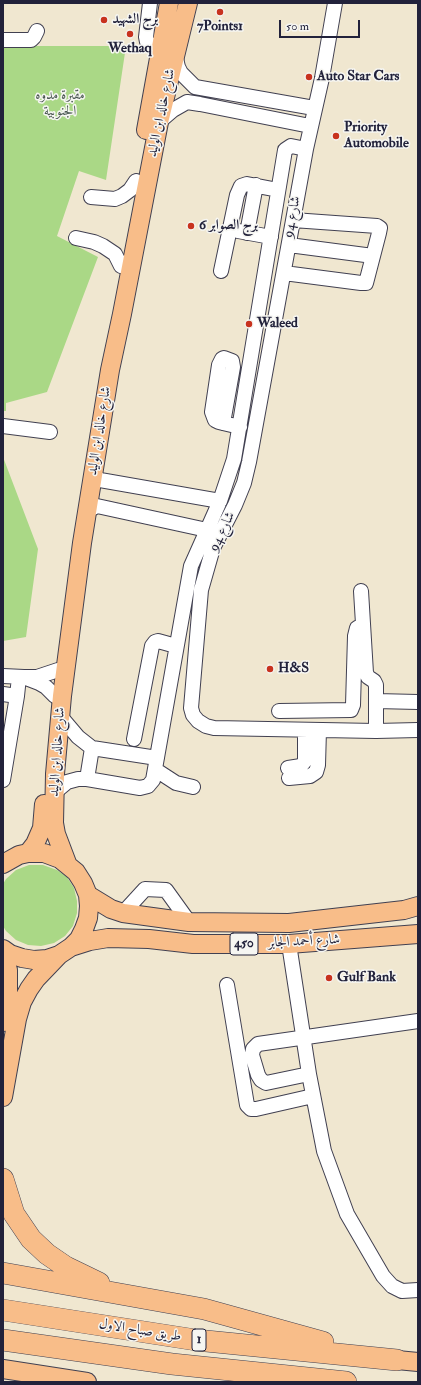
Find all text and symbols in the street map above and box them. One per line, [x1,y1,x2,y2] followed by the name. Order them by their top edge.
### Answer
[215,7,225,17] marker: 7Points1
[112,12,158,28] place label: برج الشهيد
[281,12,362,38] scale bar
[99,15,109,25] marker: برج الشهيد
[197,19,243,35] place label: 7Points1
[286,19,309,34] text: 50 m
[125,29,135,39] marker: Wethaq
[108,41,152,57] place label: Wethaq
[144,67,180,159] street label: شارع خالد ابن الوليد
[317,69,399,85] place label: Auto Star Cars
[304,72,314,82] marker: Auto Star Cars
[35,88,85,120] park label: مقبرة مدوه الجنوبية
[344,120,409,152] place label: Priority Automobile
[331,131,341,141] marker: Priority Automobile
[281,195,305,239] street label: شارع 94
[199,218,258,234] place label: برج الصوابر 6
[186,221,196,231] marker: برج الصوابر 6
[257,316,298,332] place label: Waleed
[244,319,254,329] marker: Waleed
[85,385,115,477] street label: شارع خالد ابن الوليد
[207,509,239,555] street label: شارع 94
[278,661,309,677] place label: H&S
[265,664,275,674] marker: H&S
[46,707,70,797] street label: شارع خالد ابن الوليد
[268,932,340,952] street label: شارع أحمد الجابر
[230,933,258,955] road number: 450
[337,970,396,986] place label: Gulf Bank
[324,973,334,983] marker: Gulf Bank
[98,1316,182,1346] street label: طريق صباح الاول
[192,1329,206,1351] road number: 1

